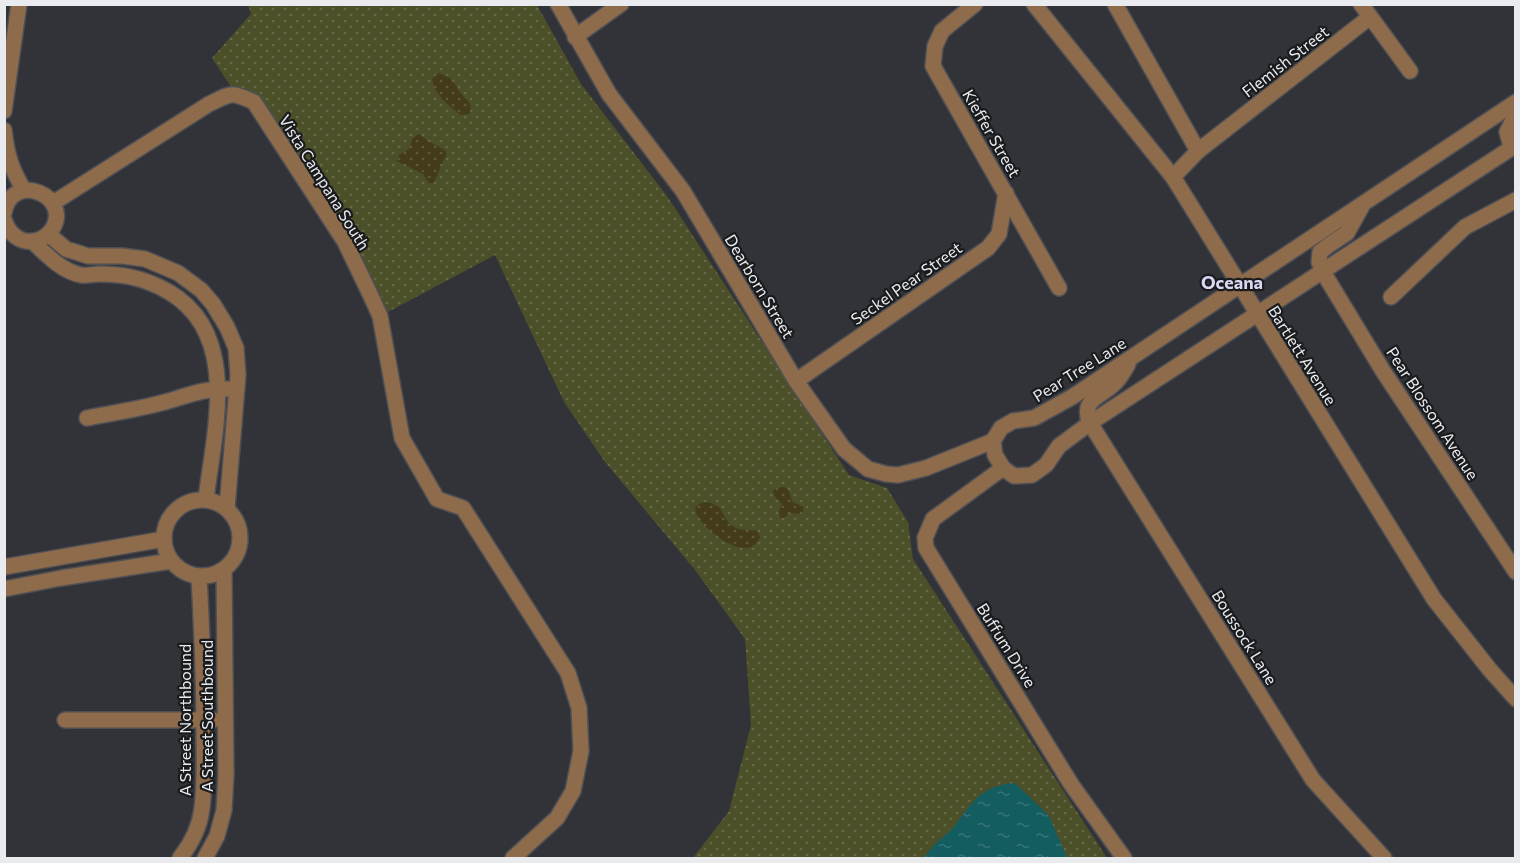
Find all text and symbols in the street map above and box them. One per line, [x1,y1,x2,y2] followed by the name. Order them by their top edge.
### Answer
[1238,21,1332,101] street label: Flemish Street
[959,86,1025,181] street label: Kieffer Street
[276,111,374,253] street label: Vista Campana South
[722,231,799,342] street label: Dearborn Street
[847,237,965,328] street label: Seckel Pear Street
[1201,271,1263,293] district label: Oceana
[1265,302,1341,408] street label: Bartlett Avenue
[1029,333,1129,405] street label: Pear Tree Lane
[1383,343,1483,483] street label: Pear Blossom Avenue
[1208,586,1282,688] street label: Boussock Lane
[973,599,1041,691] street label: Buffum Drive
[197,640,216,792] street label: A Street Southbound
[175,644,194,796] street label: A Street Northbound

